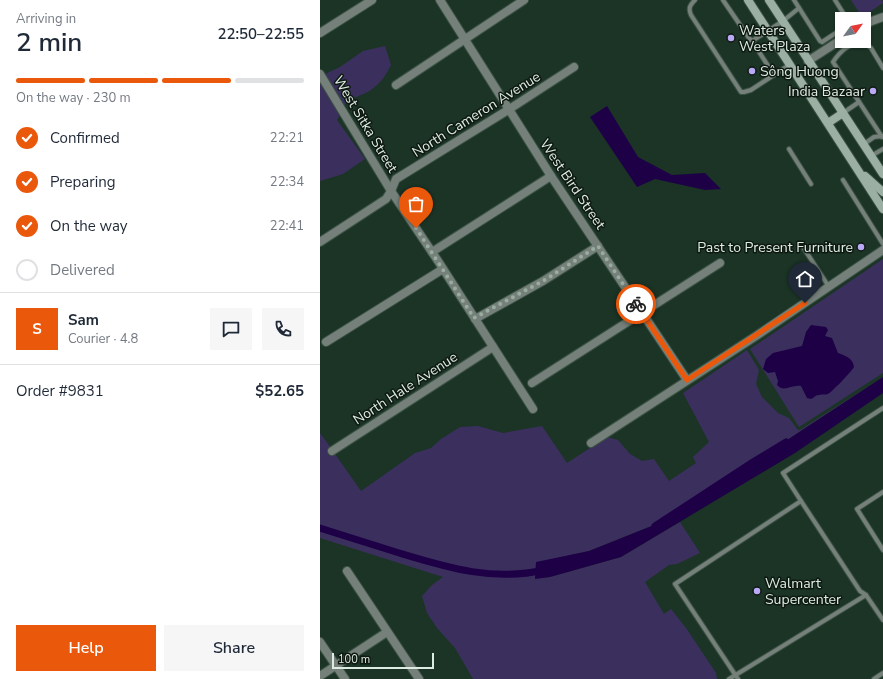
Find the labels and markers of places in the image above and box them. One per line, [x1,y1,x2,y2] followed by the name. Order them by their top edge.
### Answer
[739,21,810,56] place label: Waters West Plaza
[726,33,736,43] marker: Waters West Plaza
[760,62,839,81] place label: Sông Huong
[747,66,757,76] marker: Sông Huong
[788,82,865,101] place label: India Bazaar
[868,86,878,96] marker: India Bazaar
[399,187,433,228] pin
[697,238,853,257] place label: Past to Present Furniture
[856,242,866,252] marker: Past to Present Furniture
[788,262,822,303] pin
[765,574,841,609] place label: Walmart Supercenter
[752,586,762,596] marker: Walmart Supercenter

